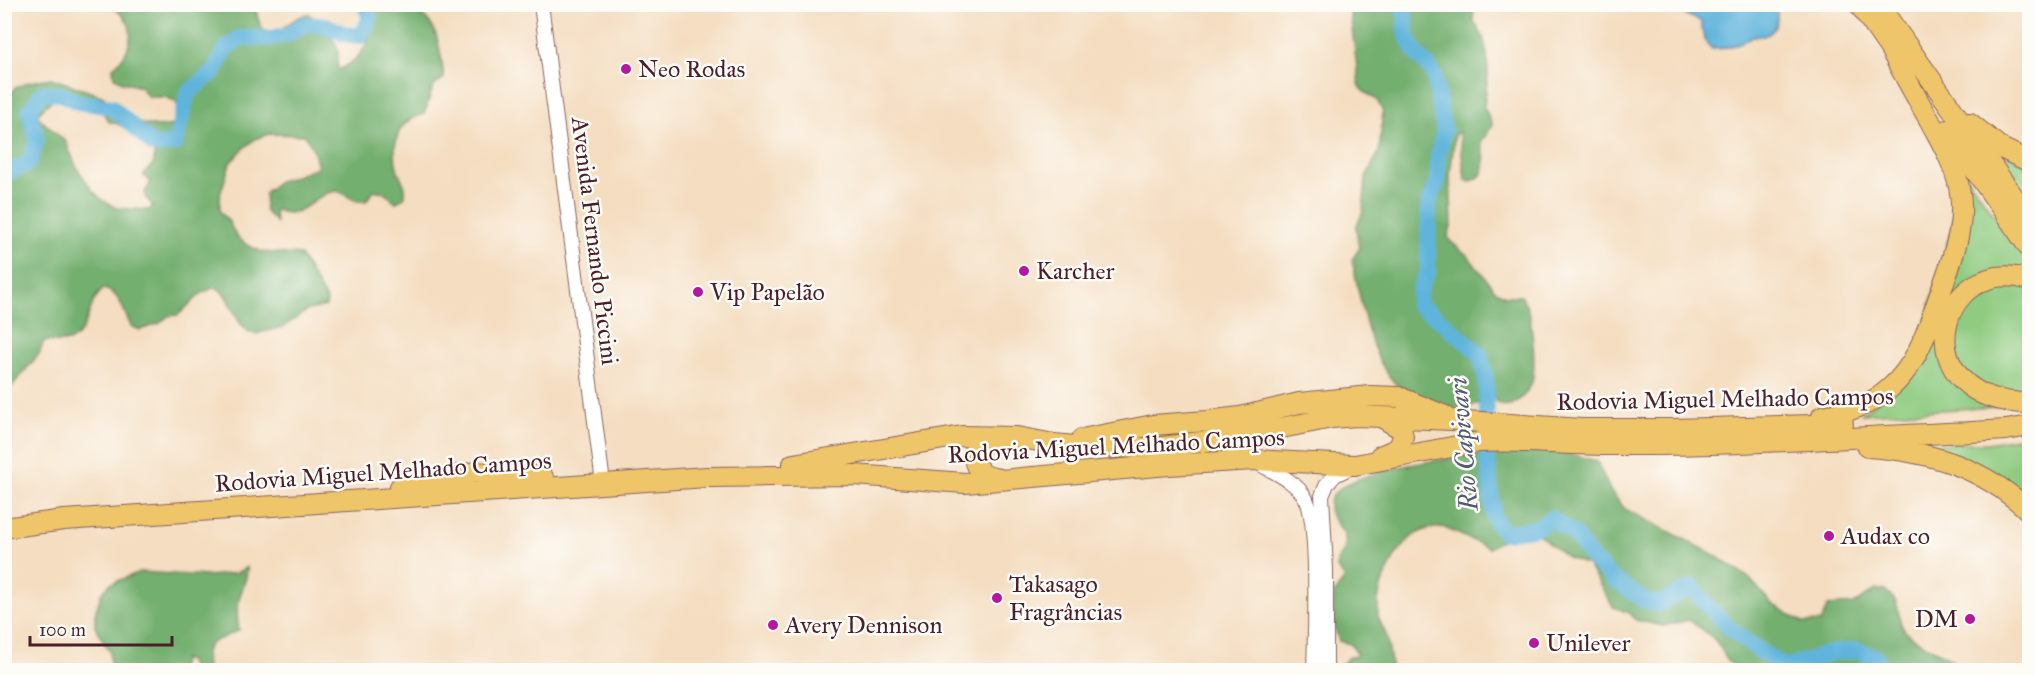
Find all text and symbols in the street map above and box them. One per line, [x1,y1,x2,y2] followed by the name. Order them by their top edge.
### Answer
[638,54,745,84] place label: Neo Rodas
[619,62,633,76] marker: Neo Rodas
[565,114,625,367] street label: Avenida Fernando Piccini
[1036,256,1114,286] place label: Karcher
[1017,264,1031,278] marker: Karcher
[709,277,825,307] place label: Vip Papelão
[691,285,705,299] marker: Vip Papelão
[1441,375,1486,513] water label: Rio Capivari
[1556,381,1894,417] street label: Rodovia Miguel Melhado Campos
[947,422,1285,470] street label: Rodovia Miguel Melhado Campos
[214,445,552,499] street label: Rodovia Miguel Melhado Campos
[1840,521,1930,551] place label: Audax co
[1822,529,1836,543] marker: Audax co
[1009,569,1122,627] place label: Takasago Fragrâncias
[990,591,1004,605] marker: Takasago Fragrâncias
[1915,604,1958,634] place label: DM
[30,609,172,647] scale bar
[784,610,942,640] place label: Avery Dennison
[1963,612,1977,626] marker: DM
[766,618,780,632] marker: Avery Dennison
[39,619,86,641] text: 100 m
[1546,628,1631,658] place label: Unilever
[1527,636,1541,650] marker: Unilever

